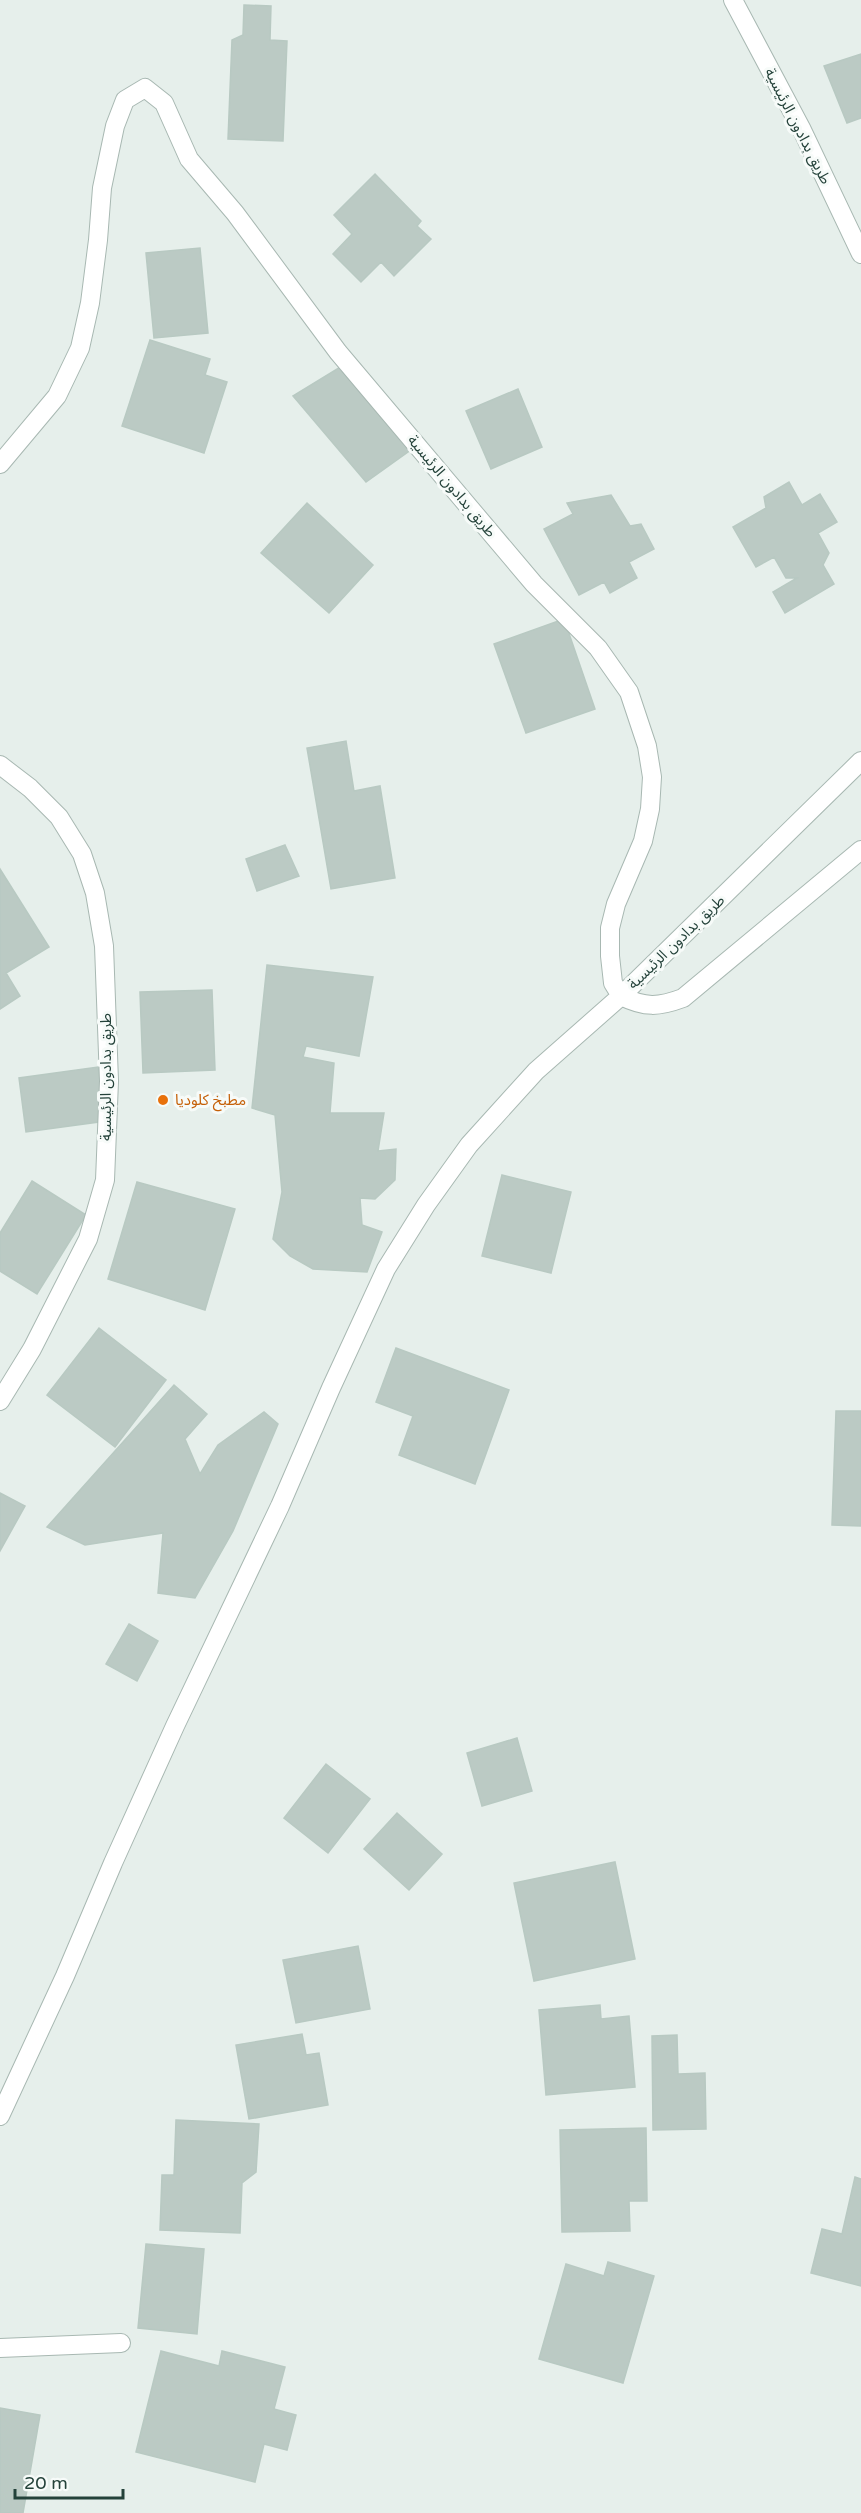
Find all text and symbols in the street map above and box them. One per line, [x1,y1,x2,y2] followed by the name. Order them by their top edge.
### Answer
[760,65,835,188] street label: طريق بدادون الرئيسية
[403,431,500,541] street label: طريق بدادون الرئيسية
[624,891,729,994] street label: طريق بدادون الرئيسية
[97,1013,116,1141] street label: طريق بدادون الرئيسية
[175,1091,246,1112] place label: مطبخ كلوديا
[156,1093,170,1107] marker: مطبخ كلوديا
[15,2462,123,2500] scale bar
[24,2472,68,2494] text: 20 m

